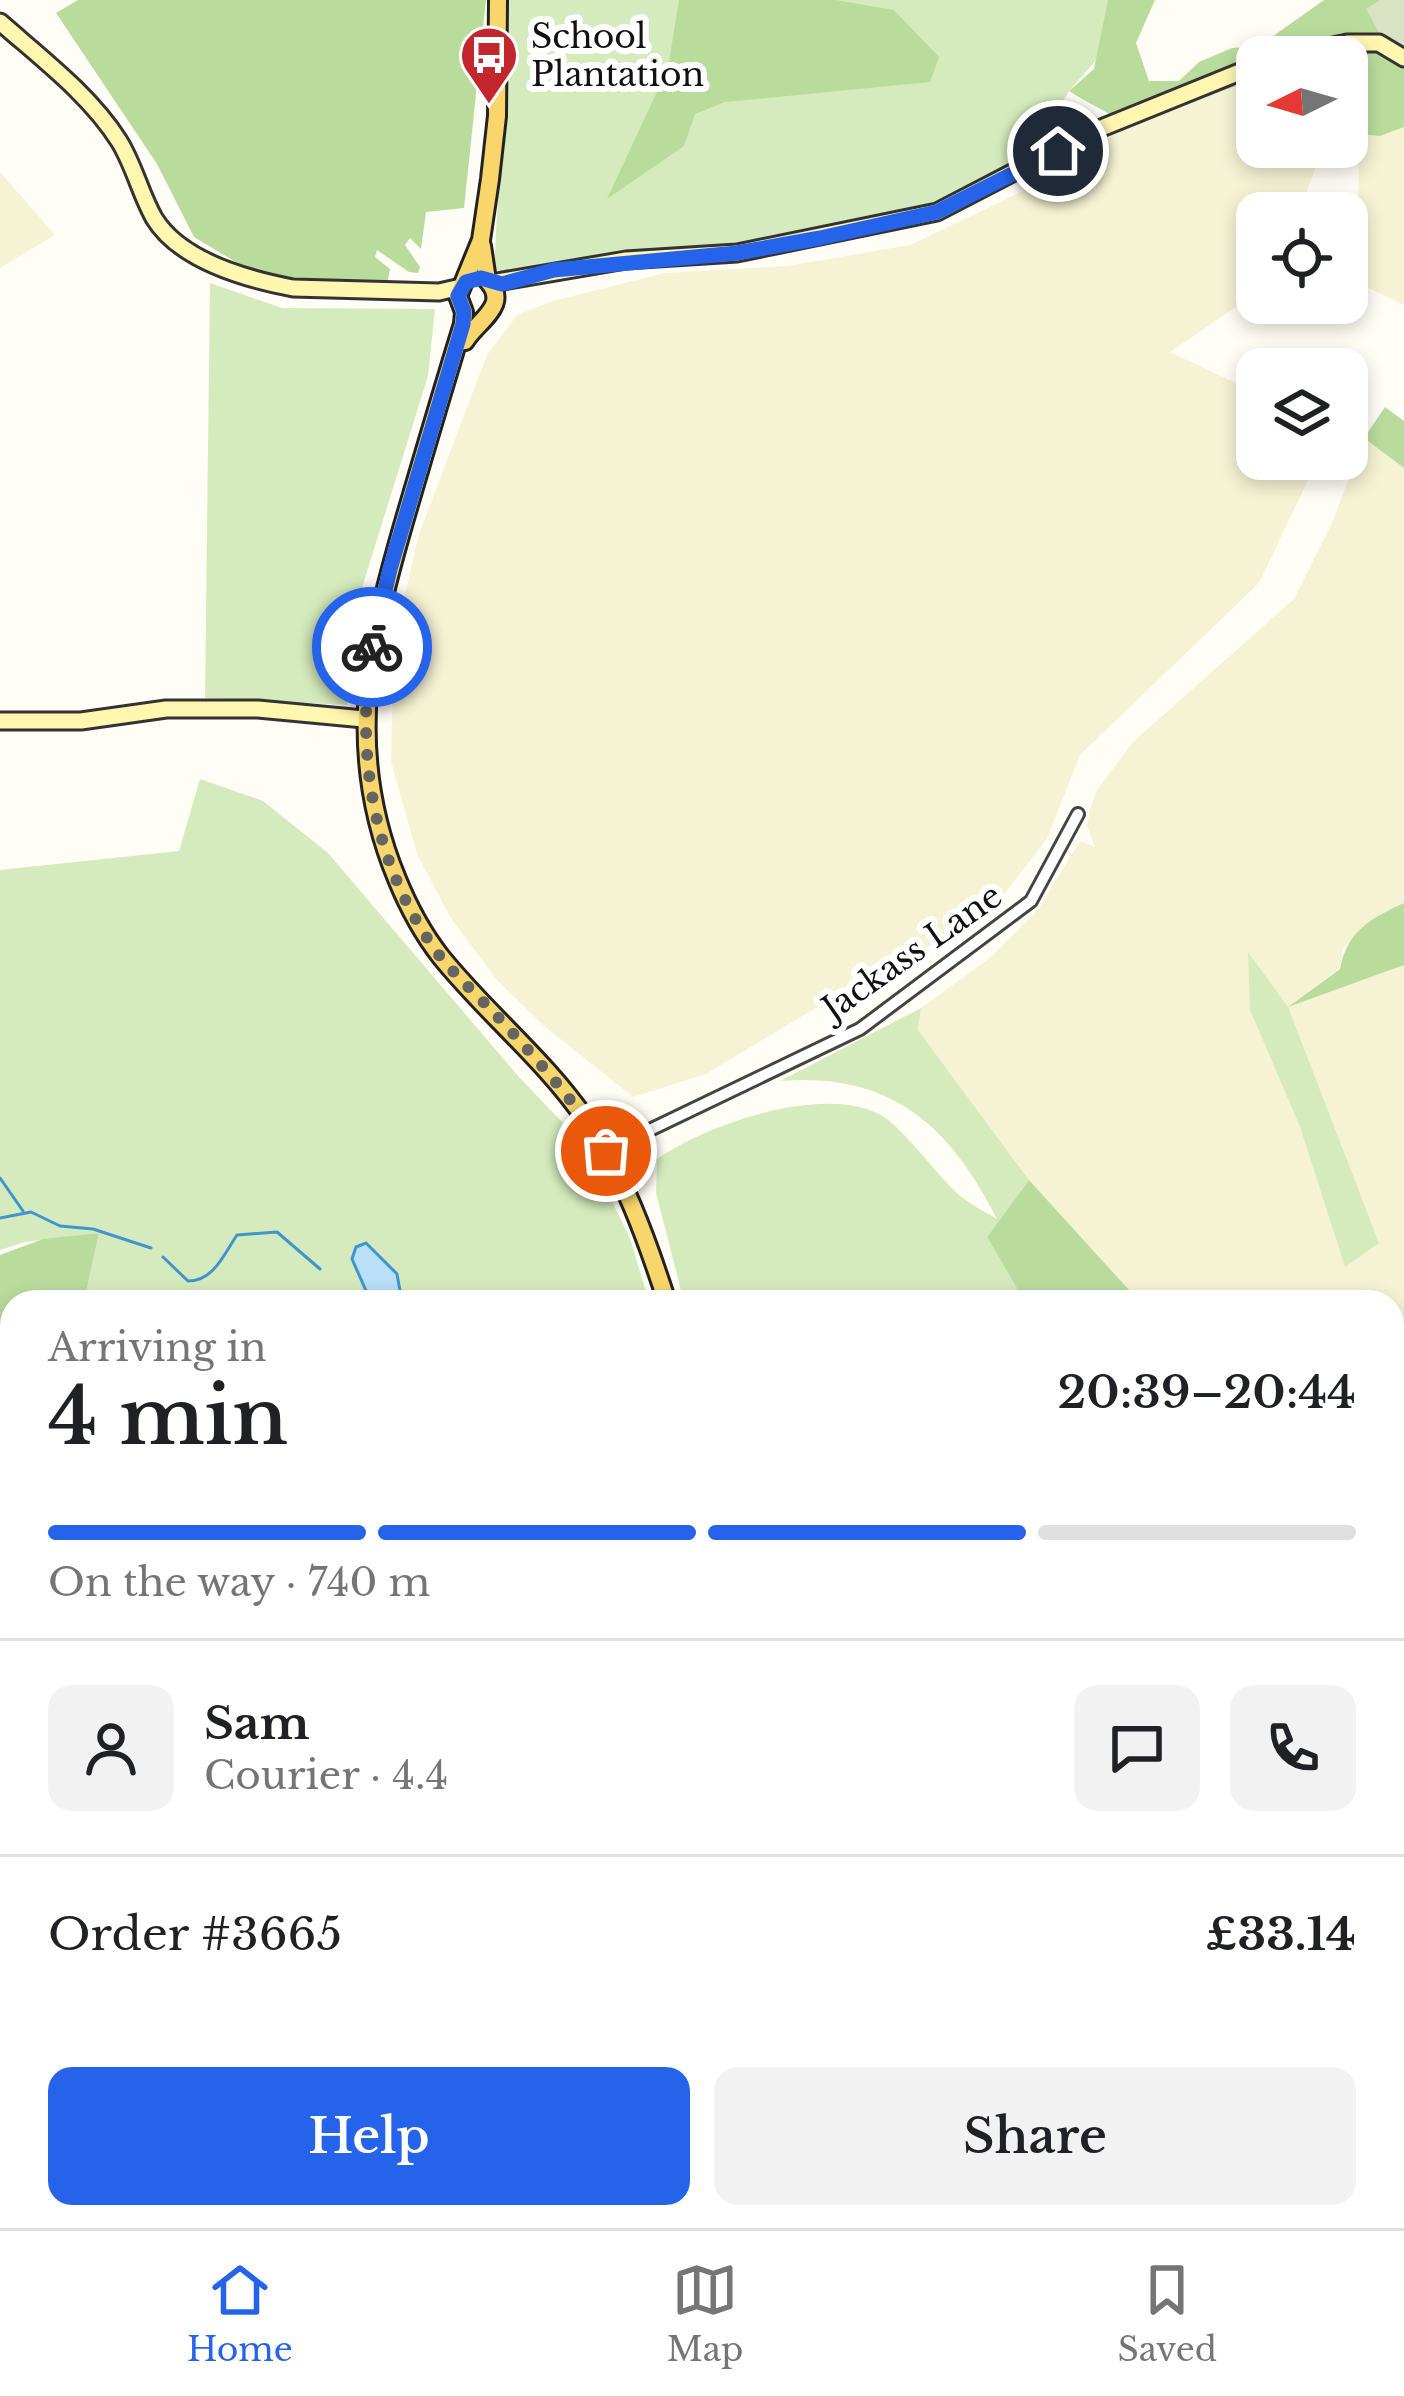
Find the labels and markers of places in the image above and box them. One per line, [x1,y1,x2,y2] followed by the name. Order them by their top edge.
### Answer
[531,16,704,95] place label: School Plantation
[458,24,520,106] bus stop icon: School Plantation
[1007,100,1109,202] pin
[555,1100,657,1202] pin

